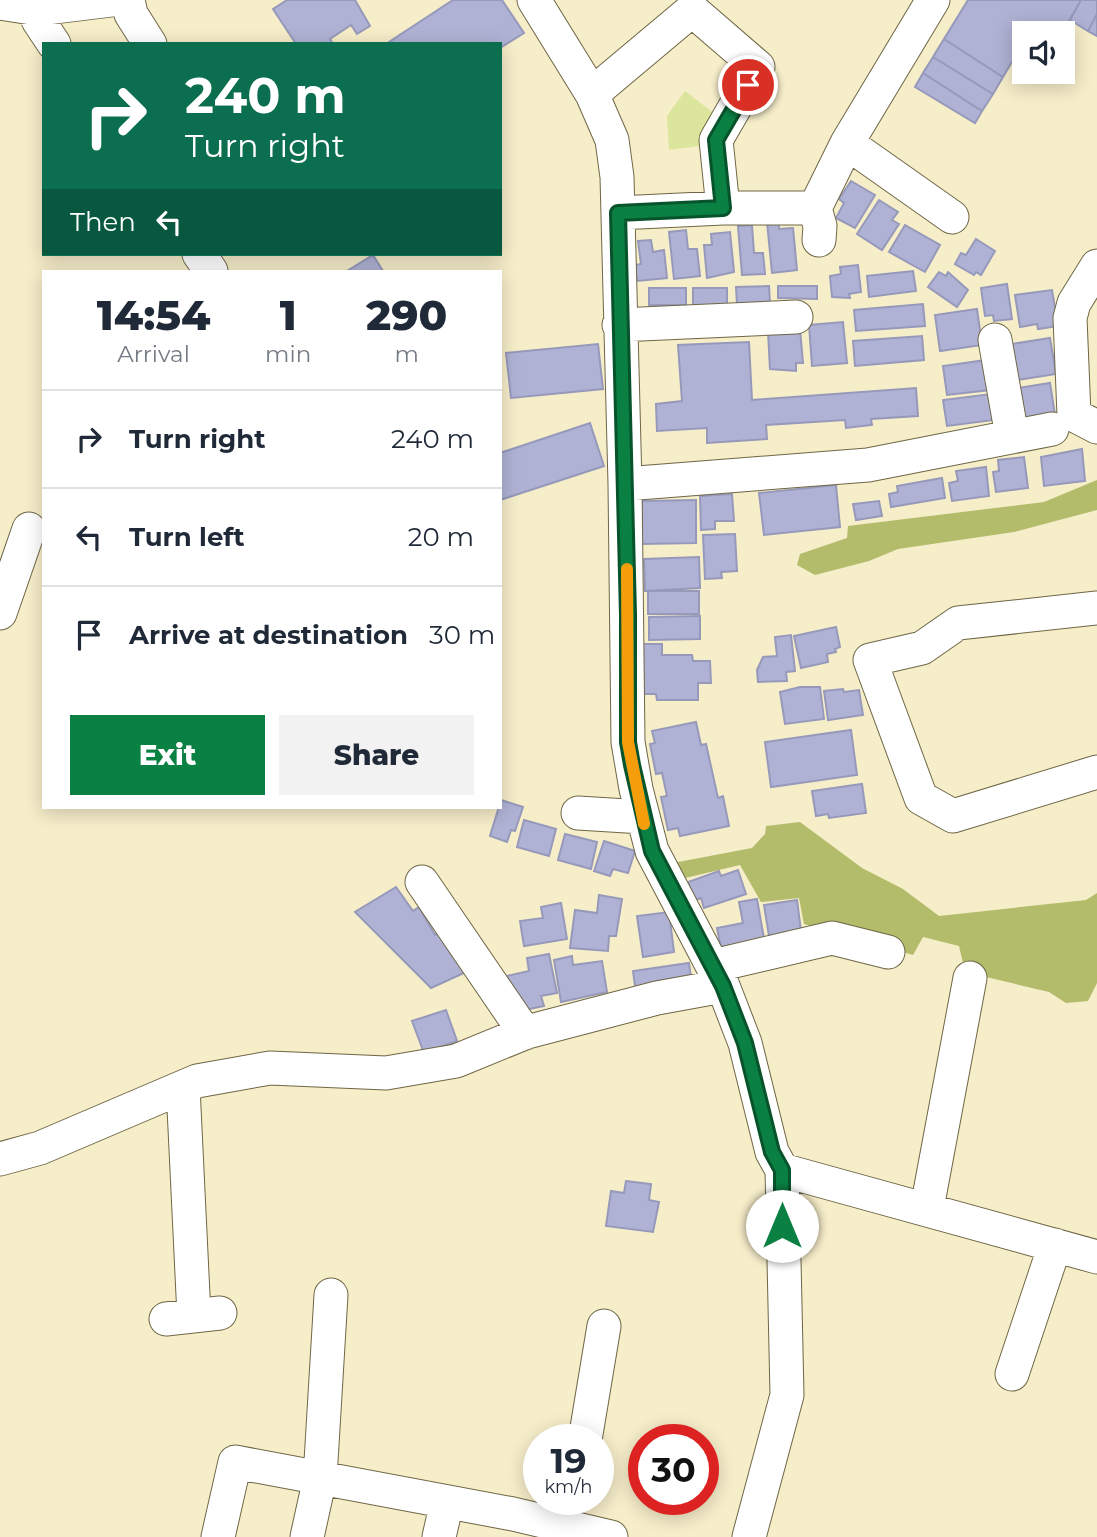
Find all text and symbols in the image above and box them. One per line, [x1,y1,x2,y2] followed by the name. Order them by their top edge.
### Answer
[1012,21,1075,84] map controls
[1012,21,1075,84] button: sound
[718,55,778,115] pin
[185,66,346,125] text: 240 m
[729,66,767,104] icon: arrive
[70,70,161,161] icon: right
[185,126,345,165] text: Turn right
[150,203,188,241] icon: left
[70,206,136,238] text: Then
[97,289,210,341] text: 14:54
[280,289,297,341] text: 1
[366,289,447,341] text: 290
[117,340,190,368] text: Arrival
[265,340,311,368] text: min
[394,340,419,368] text: m
[70,420,108,458] icon: right
[129,423,265,455] text: Turn right
[391,423,474,455] text: 240 m
[70,518,108,556] icon: left
[129,521,245,553] text: Turn left
[408,521,474,553] text: 20 m
[70,616,108,654] icon: arrive
[129,619,408,651] text: Arrive at destination
[429,619,495,651] text: 30 m
[70,715,265,795] button: Exit
[279,715,474,795] button: Share
[745,1189,819,1263] position arrow
[628,1424,719,1515] speed limit sign: 30
[550,1439,587,1482] text: 19
[544,1476,593,1498] text: km/h

